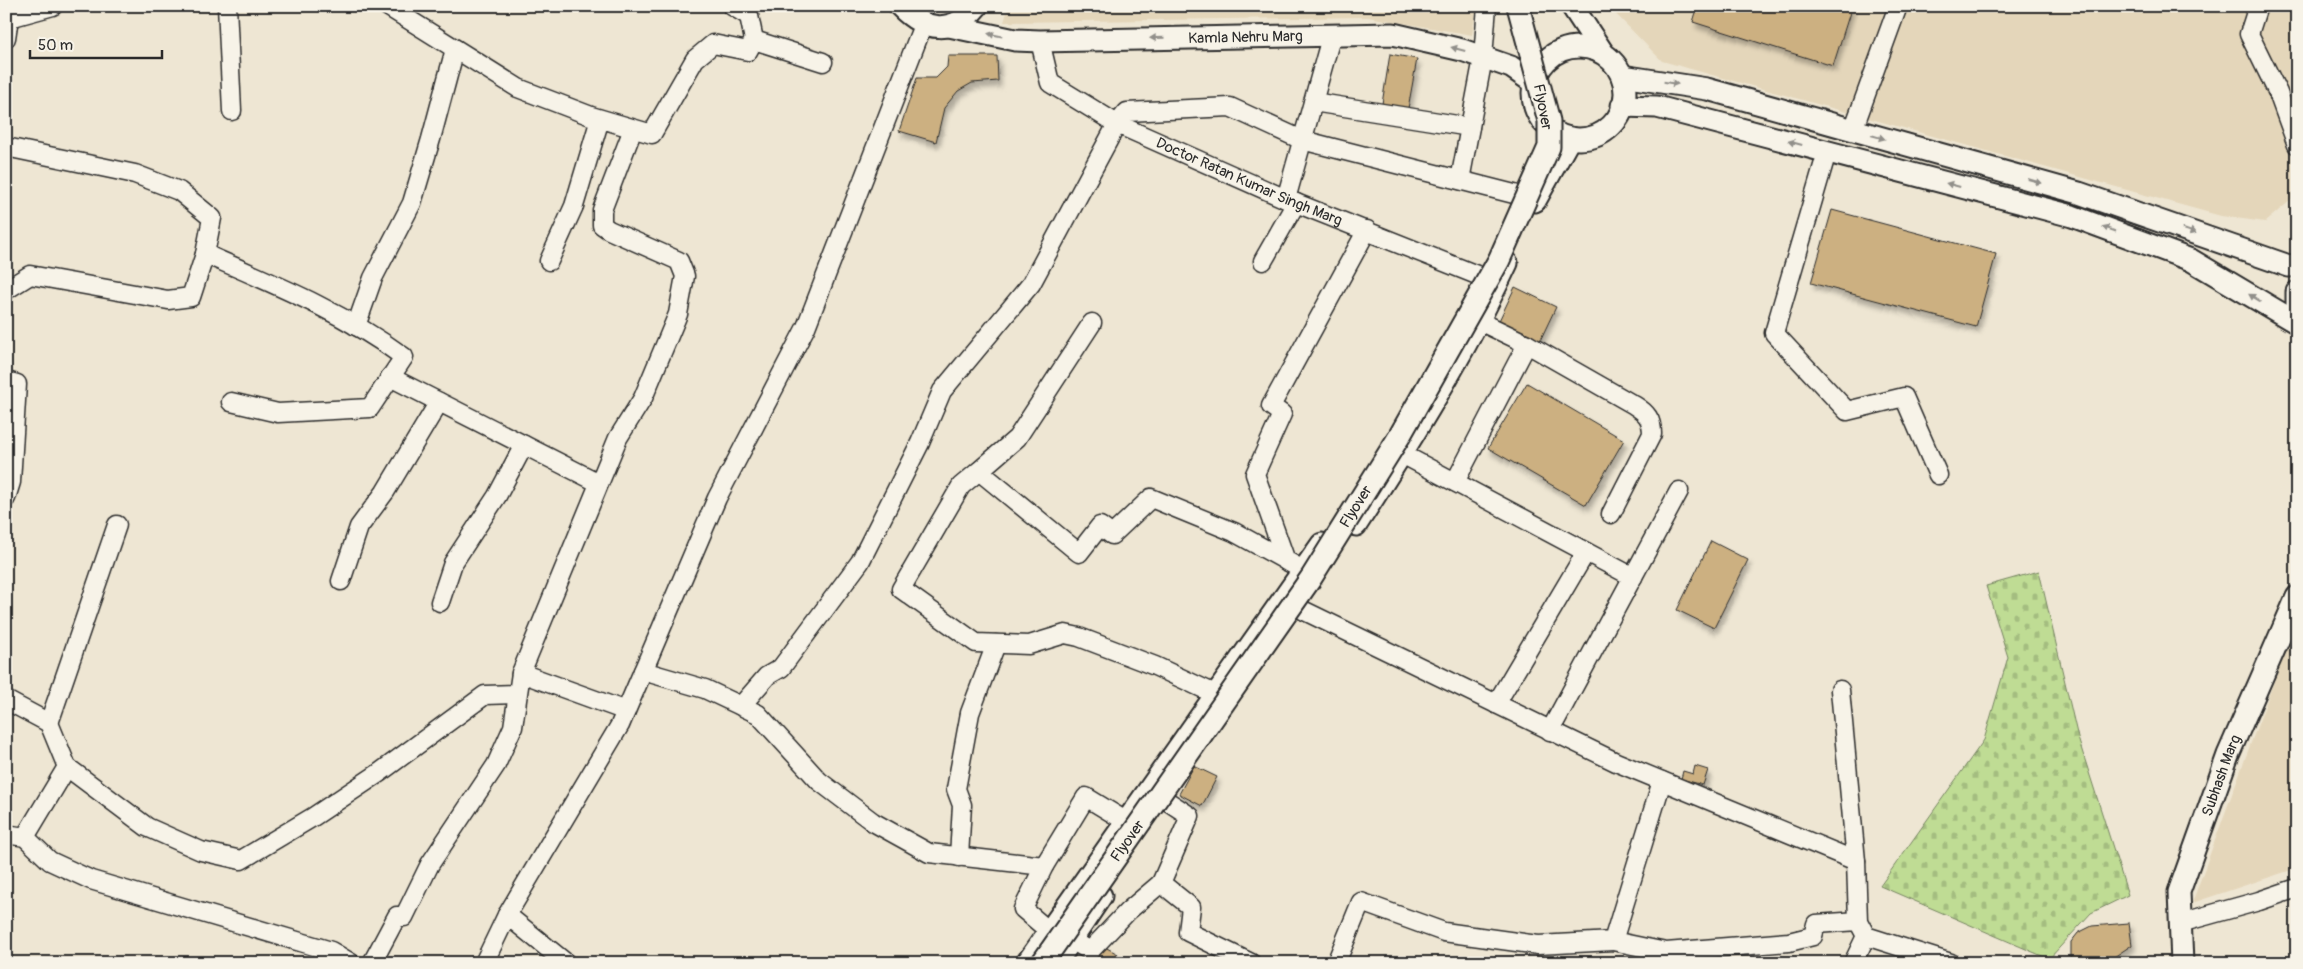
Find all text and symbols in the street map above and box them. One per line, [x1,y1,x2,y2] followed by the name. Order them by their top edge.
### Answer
[1188,27,1303,48] street label: Kamla Nehru Marg
[30,28,162,60] scale bar
[987,31,1003,39] one-way arrow
[1149,34,1165,42] one-way arrow
[38,36,73,55] text: 50 m
[1451,45,1466,53] one-way arrow
[1663,80,1679,88] one-way arrow
[1529,82,1556,132] street label: Flyover
[1153,134,1345,230] street label: Doctor Ratan Kumar Singh Marg
[1871,134,1886,142] one-way arrow
[1788,139,1803,147] one-way arrow
[2028,177,2043,185] one-way arrow
[1945,180,1960,188] one-way arrow
[2101,225,2116,232] one-way arrow
[2182,228,2197,235] one-way arrow
[2248,294,2261,303] one-way arrow
[1336,481,1377,532] street label: Flyover
[2198,732,2246,819] street label: Subhash Marg
[1107,816,1149,866] street label: Flyover

